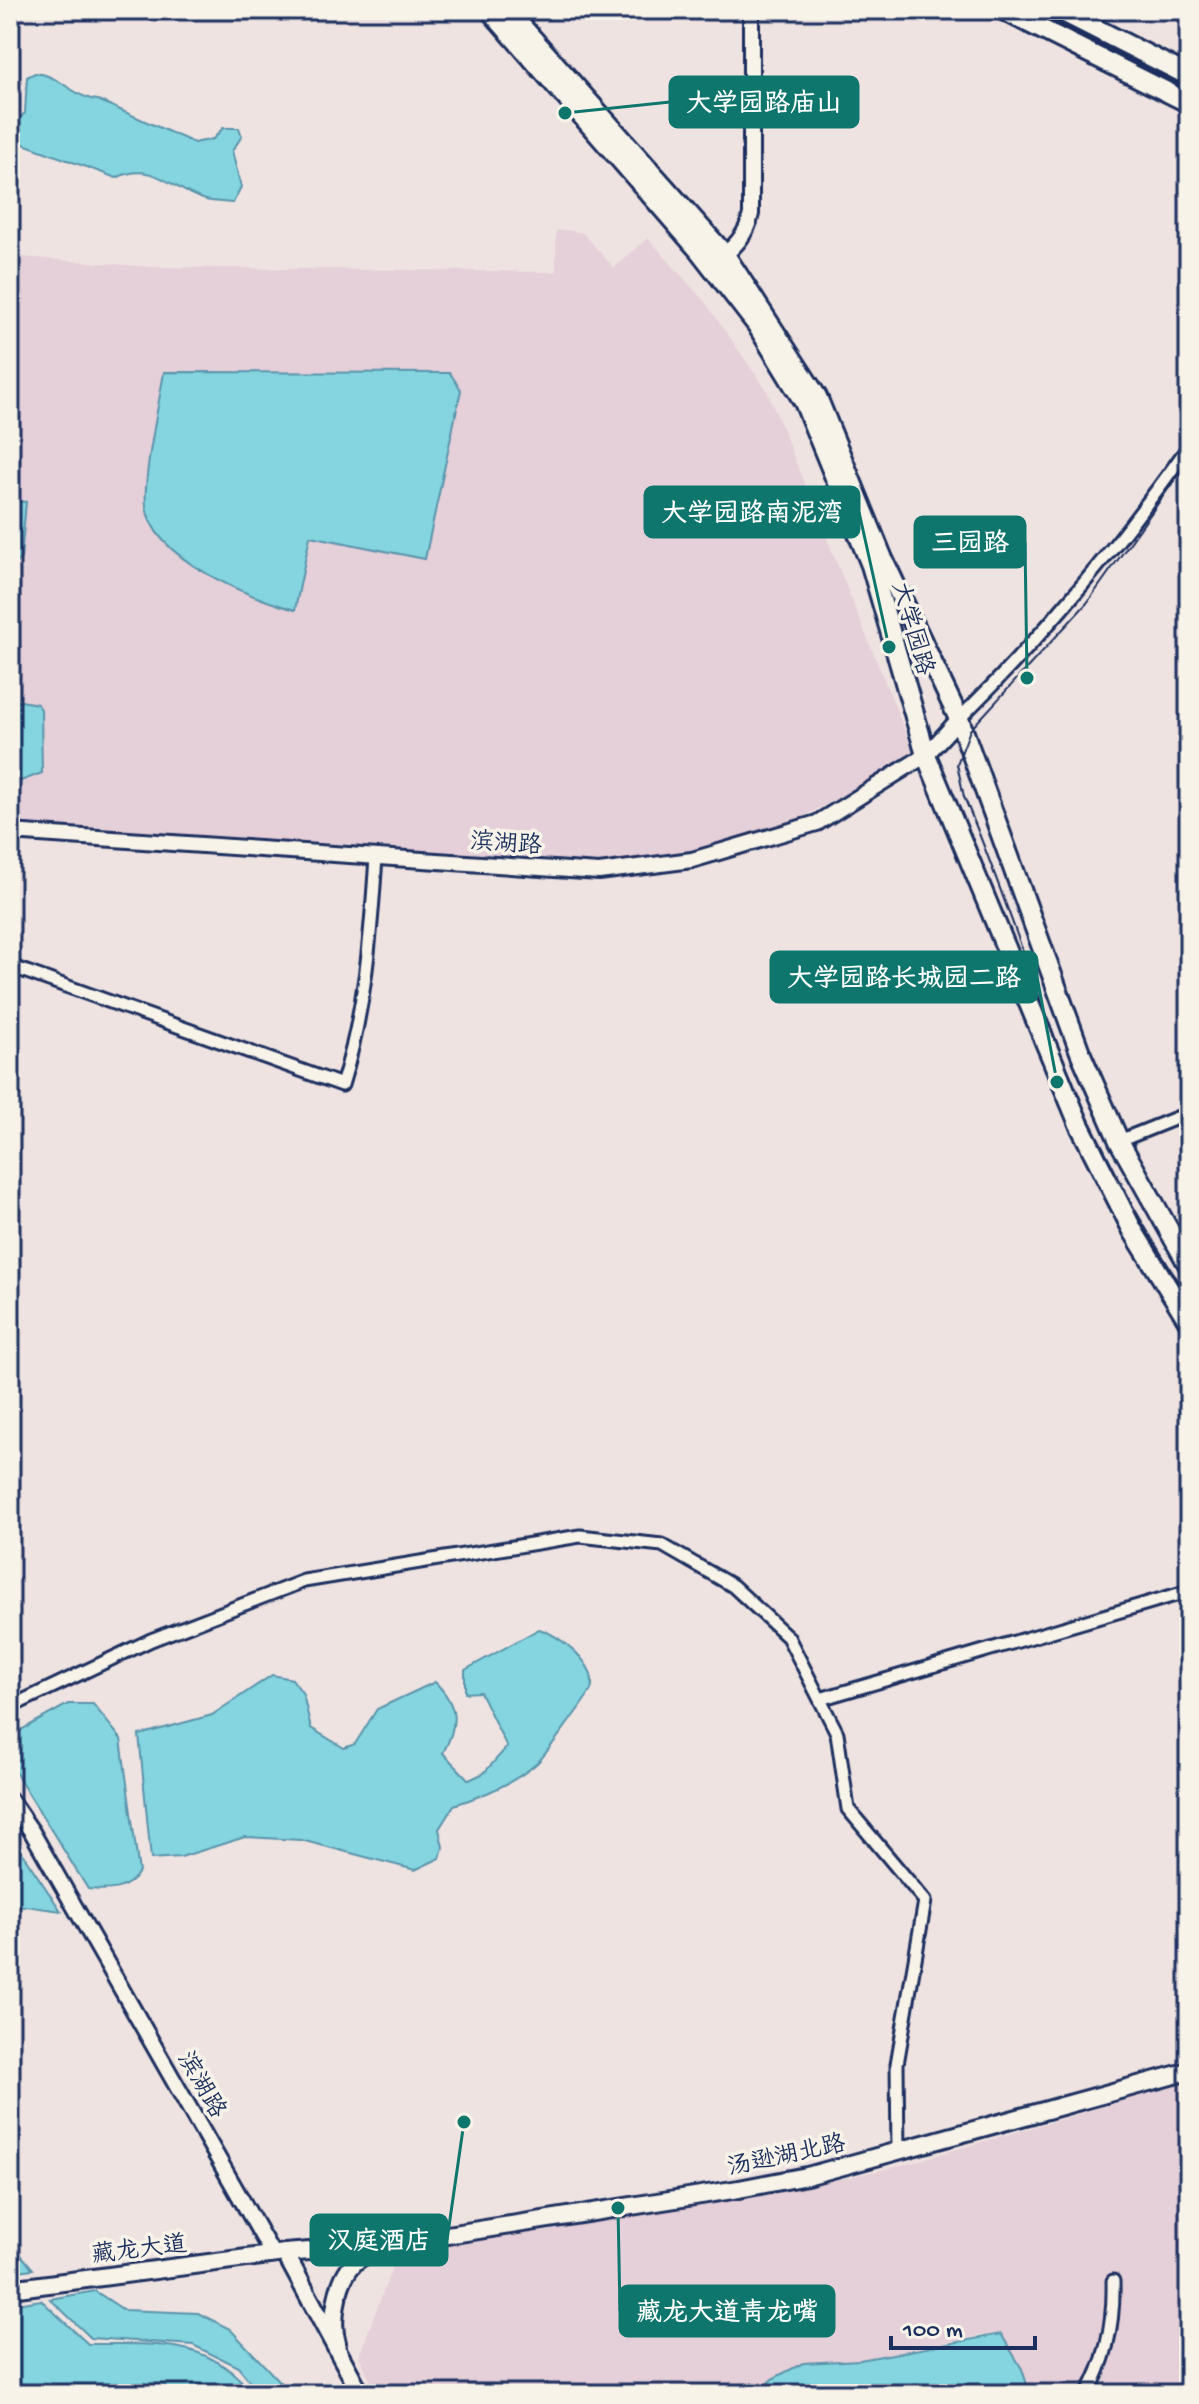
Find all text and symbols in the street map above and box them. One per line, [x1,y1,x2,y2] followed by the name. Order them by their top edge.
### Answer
[670,77,858,127] callout: 大学园路庙山
[686,89,842,122] text: 大学园路庙山
[645,487,859,537] callout: 大学园路南泥湾
[661,499,843,532] text: 大学园路南泥湾
[915,517,1025,567] callout: 三园路
[931,529,1009,562] text: 三园路
[883,578,940,679] street label: 大学园路
[469,827,543,862] street label: 滨湖路
[771,952,1037,1002] callout: 大学园路长城园二路
[787,964,1021,997] text: 大学园路长城园二路
[169,2046,232,2124] street label: 滨湖路
[725,2129,848,2184] street label: 汤逊湖北路
[311,2215,447,2265] callout: 汉庭酒店
[327,2227,431,2260] text: 汉庭酒店
[90,2230,189,2272] street label: 藏龙大道
[620,2286,834,2336] callout: 藏龙大道青龙嘴
[636,2298,818,2331] text: 藏龙大道青龙嘴
[891,2300,1035,2350] scale bar
[902,2317,963,2346] text: 100 m

